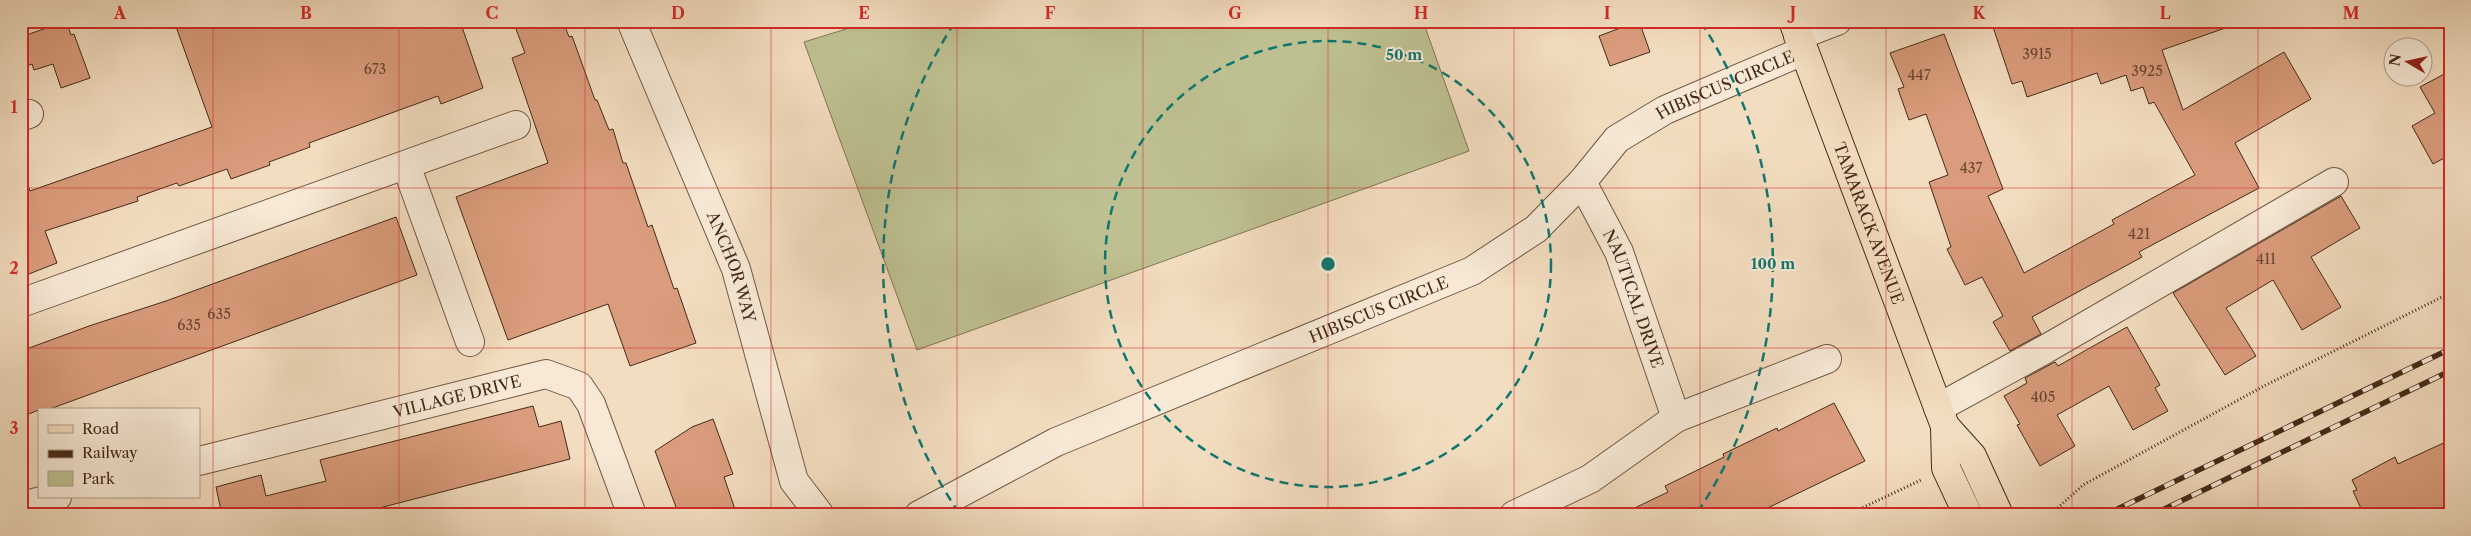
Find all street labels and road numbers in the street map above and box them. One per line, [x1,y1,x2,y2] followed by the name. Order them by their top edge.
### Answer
[1652,46,1797,123] street label: HIBISCUS CIRCLE
[1829,139,1908,307] street label: TAMARACK AVENUE
[702,207,760,325] street label: ANCHOR WAY
[1599,226,1668,371] street label: NAUTICAL DRIVE
[1306,272,1451,347] street label: HIBISCUS CIRCLE
[390,371,523,422] street label: VILLAGE DRIVE

